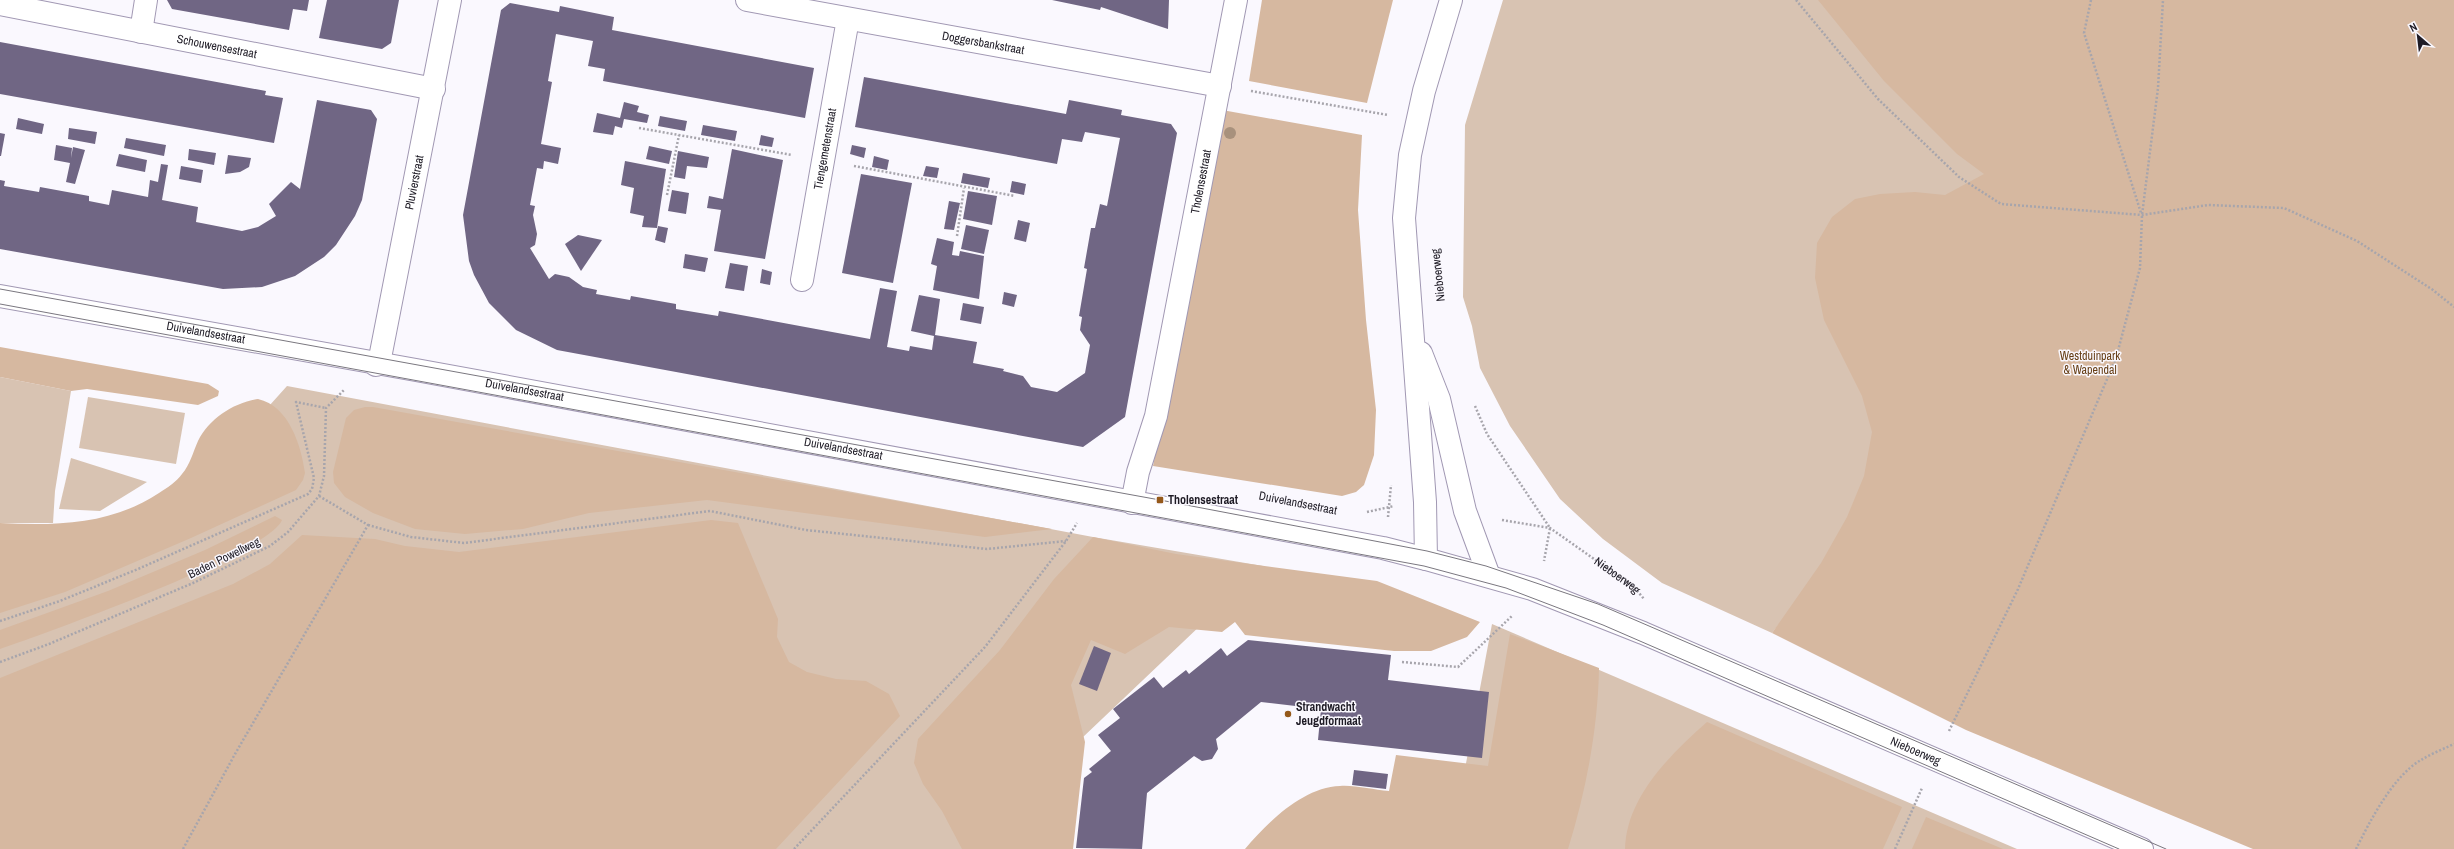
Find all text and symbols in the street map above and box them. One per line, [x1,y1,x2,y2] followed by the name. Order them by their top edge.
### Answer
[2398,16,2438,56] north arrow
[2407,19,2419,35] text: N
[941,28,1026,58] street label: Doggersbankstraat
[176,31,258,62] street label: Schouwensestraat
[810,107,840,191] street label: Tiengemetenstraat
[1187,148,1215,215] street label: Tholensestraat
[401,153,428,211] street label: Pluvierstraat
[1427,247,1449,302] street label: Nieboerweg
[165,318,247,347] street label: Duivelandsestraat
[2060,348,2120,378] park label: Westduinpark & Wapendal
[484,375,565,405] street label: Duivelandsestraat
[803,434,884,464] street label: Duivelandsestraat
[1258,488,1339,518] street label: Duivelandsestraat
[1168,492,1239,508] place label: Tholensestraat
[1155,495,1165,505] marker: Tholensestraat
[185,533,263,582] street label: Baden Powellweg
[1591,554,1644,597] street label: Nieboerweg
[1296,699,1362,729] place label: Strandwacht Jeugdformaat
[1283,709,1293,719] marker: Strandwacht Jeugdformaat
[1888,733,1944,769] street label: Nieboerweg

